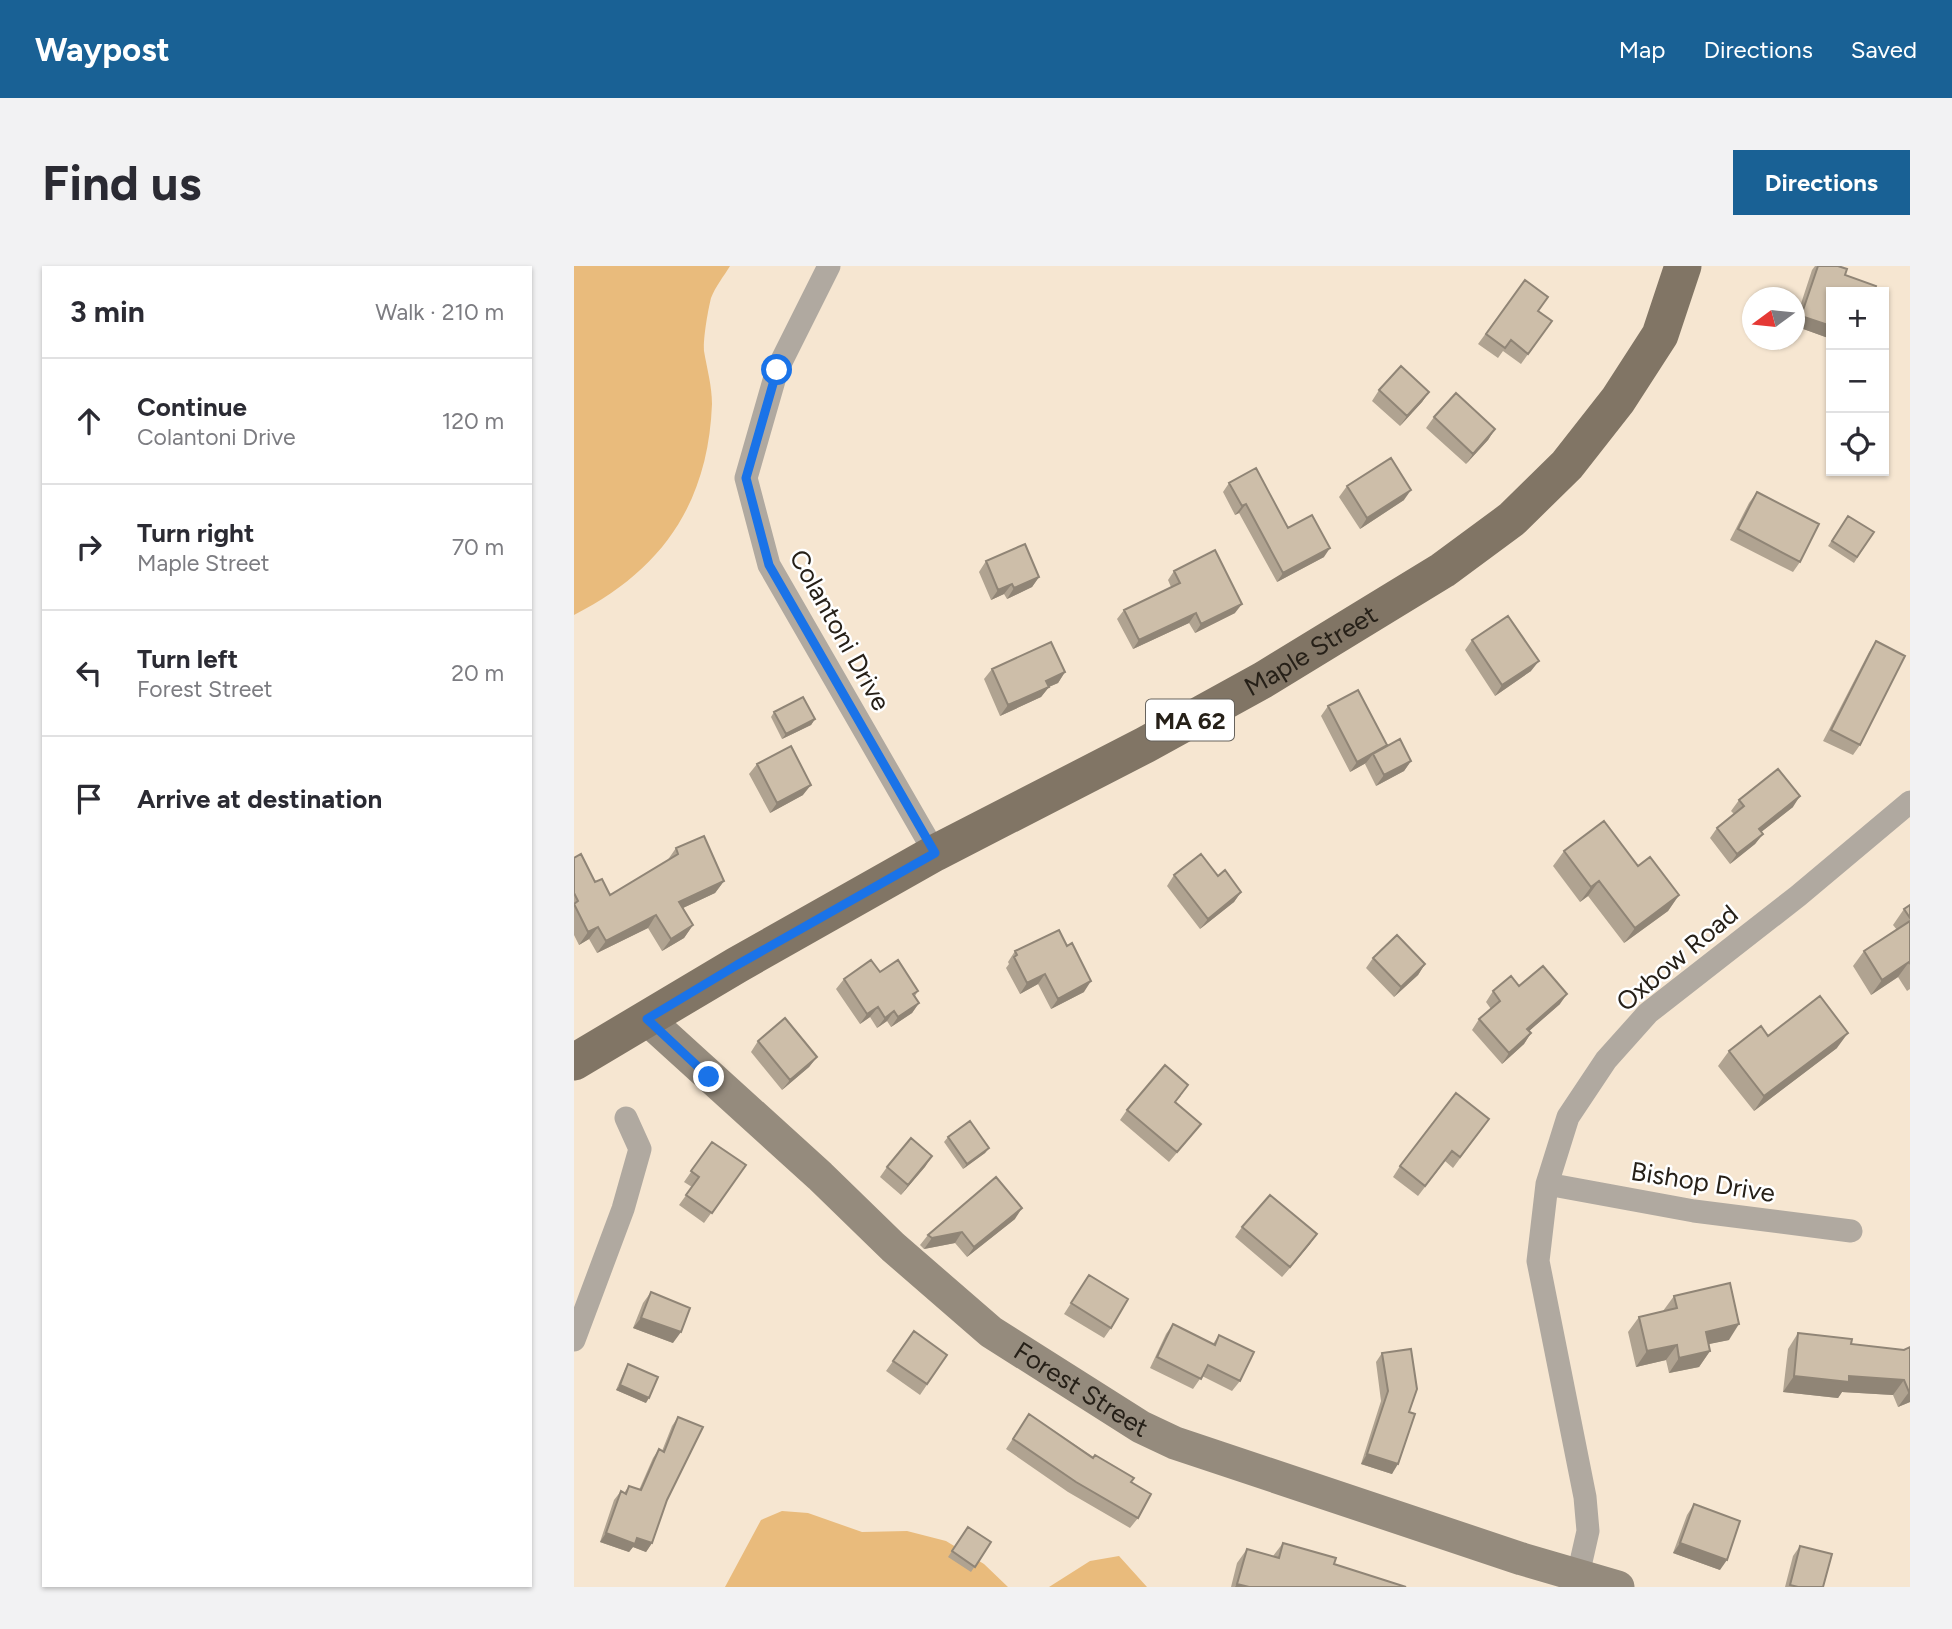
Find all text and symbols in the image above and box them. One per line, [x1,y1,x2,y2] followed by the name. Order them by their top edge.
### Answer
[35,30,170,69] text: Waypost
[1619,35,1665,64] text: Map
[1703,35,1813,64] text: Directions
[1851,35,1917,64] text: Saved
[1733,150,1910,215] button: Directions
[42,153,201,212] text: Find us
[1742,287,1805,350] north arrow
[1826,287,1889,476] map controls
[1826,287,1889,350] button: +
[70,293,145,330] text: 3 min
[375,298,504,326] text: Walk · 210 m
[1826,350,1889,413] button: −
[761,354,792,385] route start
[137,391,247,423] text: Continue
[70,402,108,440] icon: ahead
[442,407,504,435] text: 120 m
[1826,413,1889,476] button: locate
[137,423,296,451] text: Colantoni Drive
[137,517,254,549] text: Turn right
[70,528,108,566] icon: right
[452,533,504,561] text: 70 m
[783,544,897,716] street label: Colantoni Drive
[137,549,269,577] text: Maple Street
[1239,598,1383,703] street label: Maple Street
[137,643,238,675] text: Turn left
[70,654,108,692] icon: left
[451,659,504,687] text: 20 m
[137,675,273,703] text: Forest Street
[1146,700,1234,741] road number: MA 62
[70,780,108,818] icon: arrive
[137,783,382,815] text: Arrive at destination
[1610,898,1744,1018] street label: Oxbow Road
[693,1061,724,1092] route end
[1629,1155,1777,1209] street label: Bishop Drive
[1008,1335,1153,1444] street label: Forest Street

